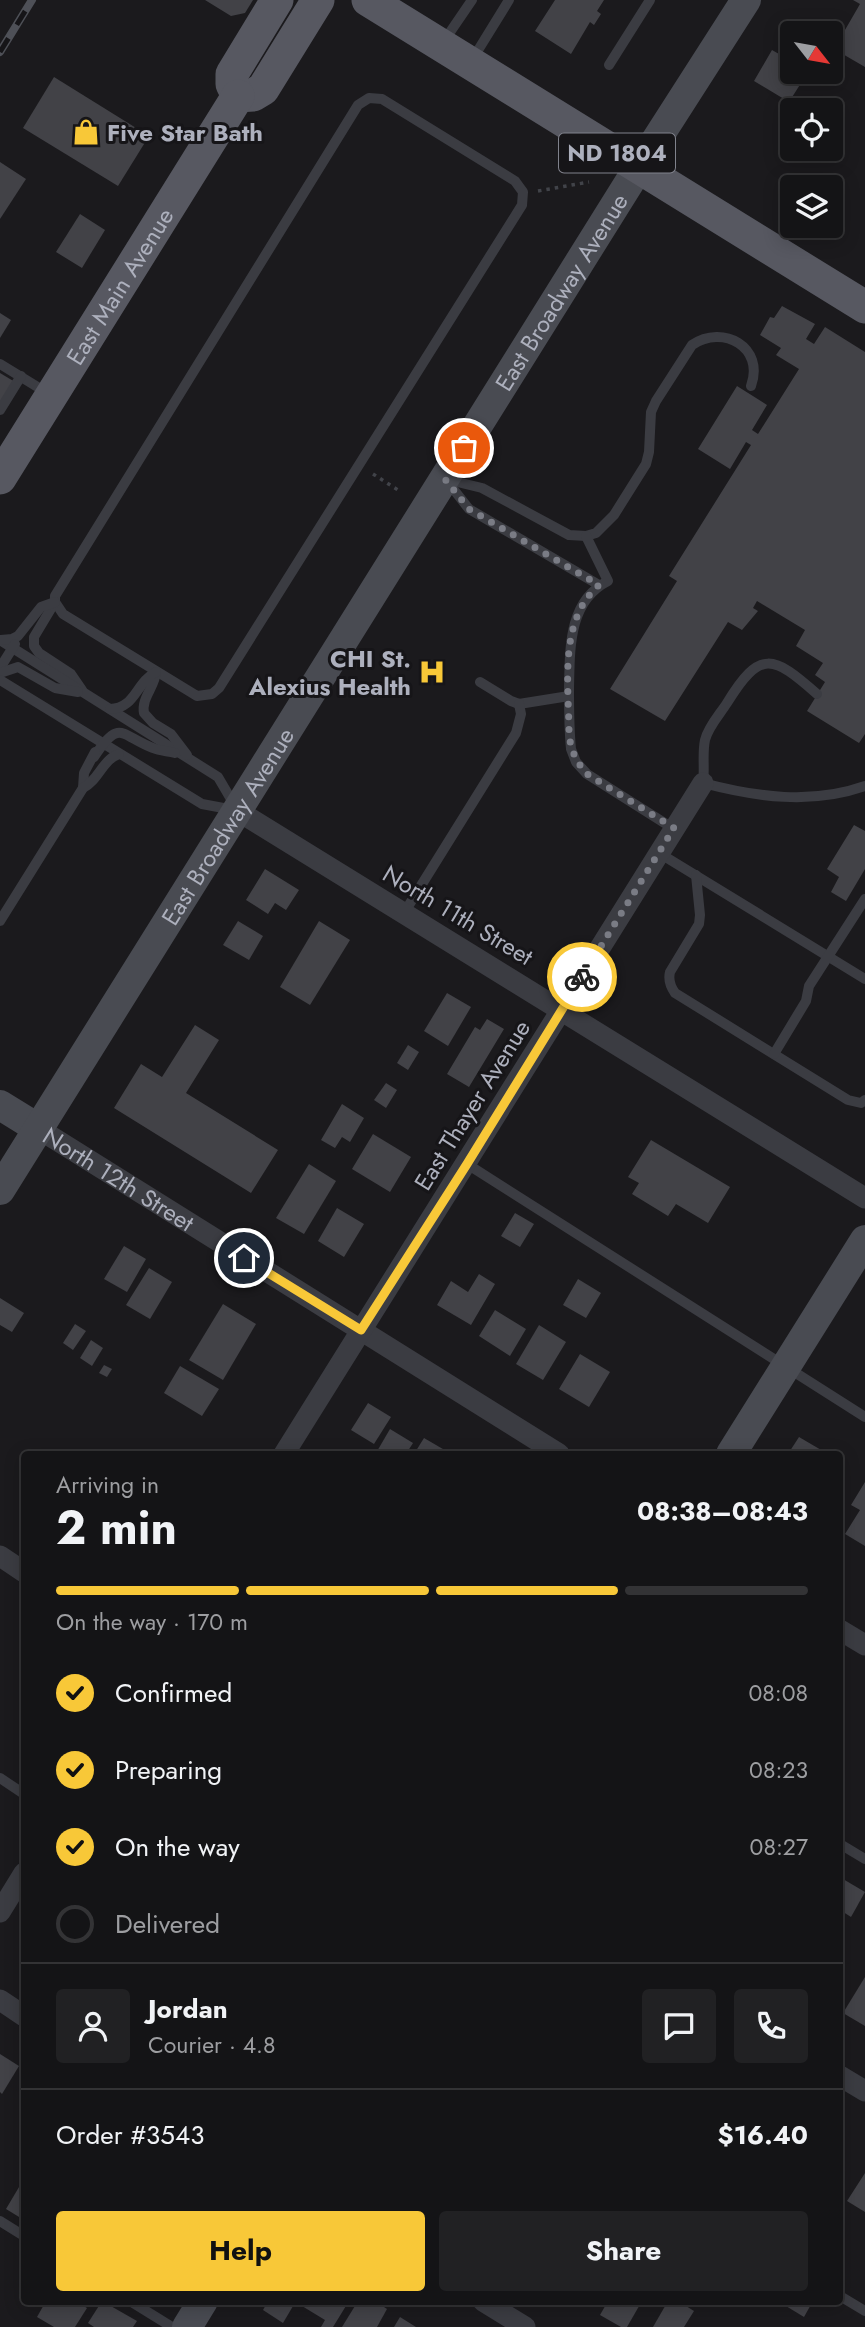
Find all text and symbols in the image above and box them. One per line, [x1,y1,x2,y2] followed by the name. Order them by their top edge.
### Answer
[780,21,844,84] north arrow
[780,21,843,238] map controls
[780,98,843,161] button: locate
[107,115,263,150] place label: Five Star Bath
[71,117,101,147] shop icon: Five Star Bath
[559,134,675,172] road number: ND 1804
[780,175,843,238] button: layers
[486,186,636,398] street label: East Broadway Avenue
[57,201,182,372] street label: East Main Avenue
[434,418,494,478] pin
[445,429,483,467] icon: bag
[248,641,411,704] place label: CHI St. Alexius Health
[417,657,447,687] hospital icon: CHI St. Alexius Health
[152,720,302,932] street label: East Broadway Avenue
[376,856,540,974] street label: North 11th Street
[547,942,617,1012] courier
[563,958,601,996] icon: bike
[405,1013,539,1197] street label: East Thayer Avenue
[36,1118,201,1240] street label: North 12th Street
[214,1228,274,1288] pin
[225,1239,263,1277] icon: home
[56,1468,159,1502] text: Arriving in
[637,1492,808,1530] text: 08:38–08:43
[56,1495,177,1561] text: 2 min
[56,1605,248,1639] text: On the way · 170 m
[56,1674,94,1712] icon: check
[115,1674,232,1712] text: Confirmed
[748,1676,808,1710] text: 08:08
[56,1751,94,1789] icon: check
[115,1751,222,1789] text: Preparing
[749,1753,808,1787] text: 08:23
[56,1828,94,1866] icon: check
[115,1828,240,1866] text: On the way
[750,1830,808,1864] text: 08:27
[115,1905,220,1943] text: Delivered
[56,1989,130,2063] button: person
[642,1989,716,2063] button: chat
[734,1989,808,2063] button: phone
[148,1990,228,2028] text: Jordan
[148,2028,276,2062] text: Courier · 4.8
[56,2116,204,2154] text: Order #3543
[717,2116,808,2154] text: $16.40
[56,2211,425,2291] button: Help
[439,2211,808,2291] button: Share

